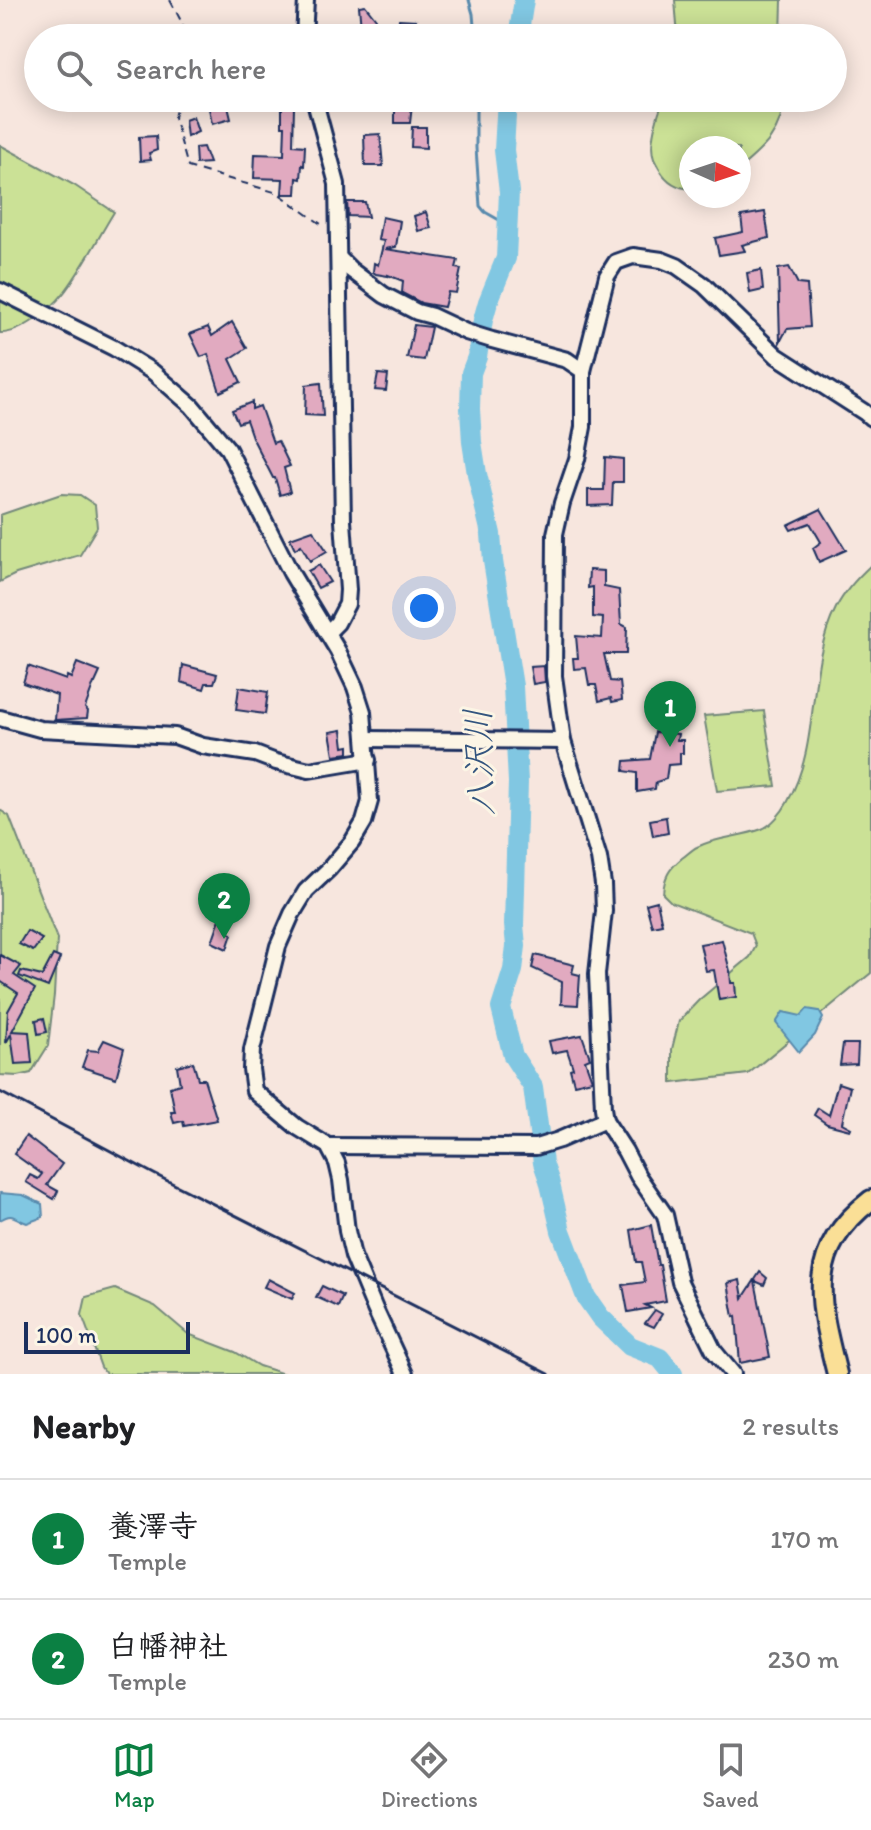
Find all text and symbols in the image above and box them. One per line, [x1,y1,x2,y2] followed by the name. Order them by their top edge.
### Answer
[24,24,847,112] search box
[52,46,96,90] icon: search
[116,50,266,87] text: Search here
[679,136,751,208] north arrow
[404,588,444,628] your location
[644,681,696,747] pin: 1
[456,707,502,817] water label: 八沢川
[198,873,250,939] pin: 2
[24,1318,190,1354] scale bar
[36,1322,97,1349] text: 100 m
[32,1406,135,1447] text: Nearby
[742,1410,839,1442] text: 2 results
[108,1507,198,1544] text: 養澤寺
[52,1523,64,1555] text: 1
[770,1523,839,1555] text: 170 m
[108,1545,187,1577] text: Temple
[108,1627,228,1664] text: 白幡神社
[51,1643,65,1675] text: 2
[767,1643,839,1675] text: 230 m
[108,1665,187,1697] text: Temple
[112,1738,156,1813] tab: Map
[381,1738,478,1813] tab: Directions
[702,1738,759,1813] tab: Saved

